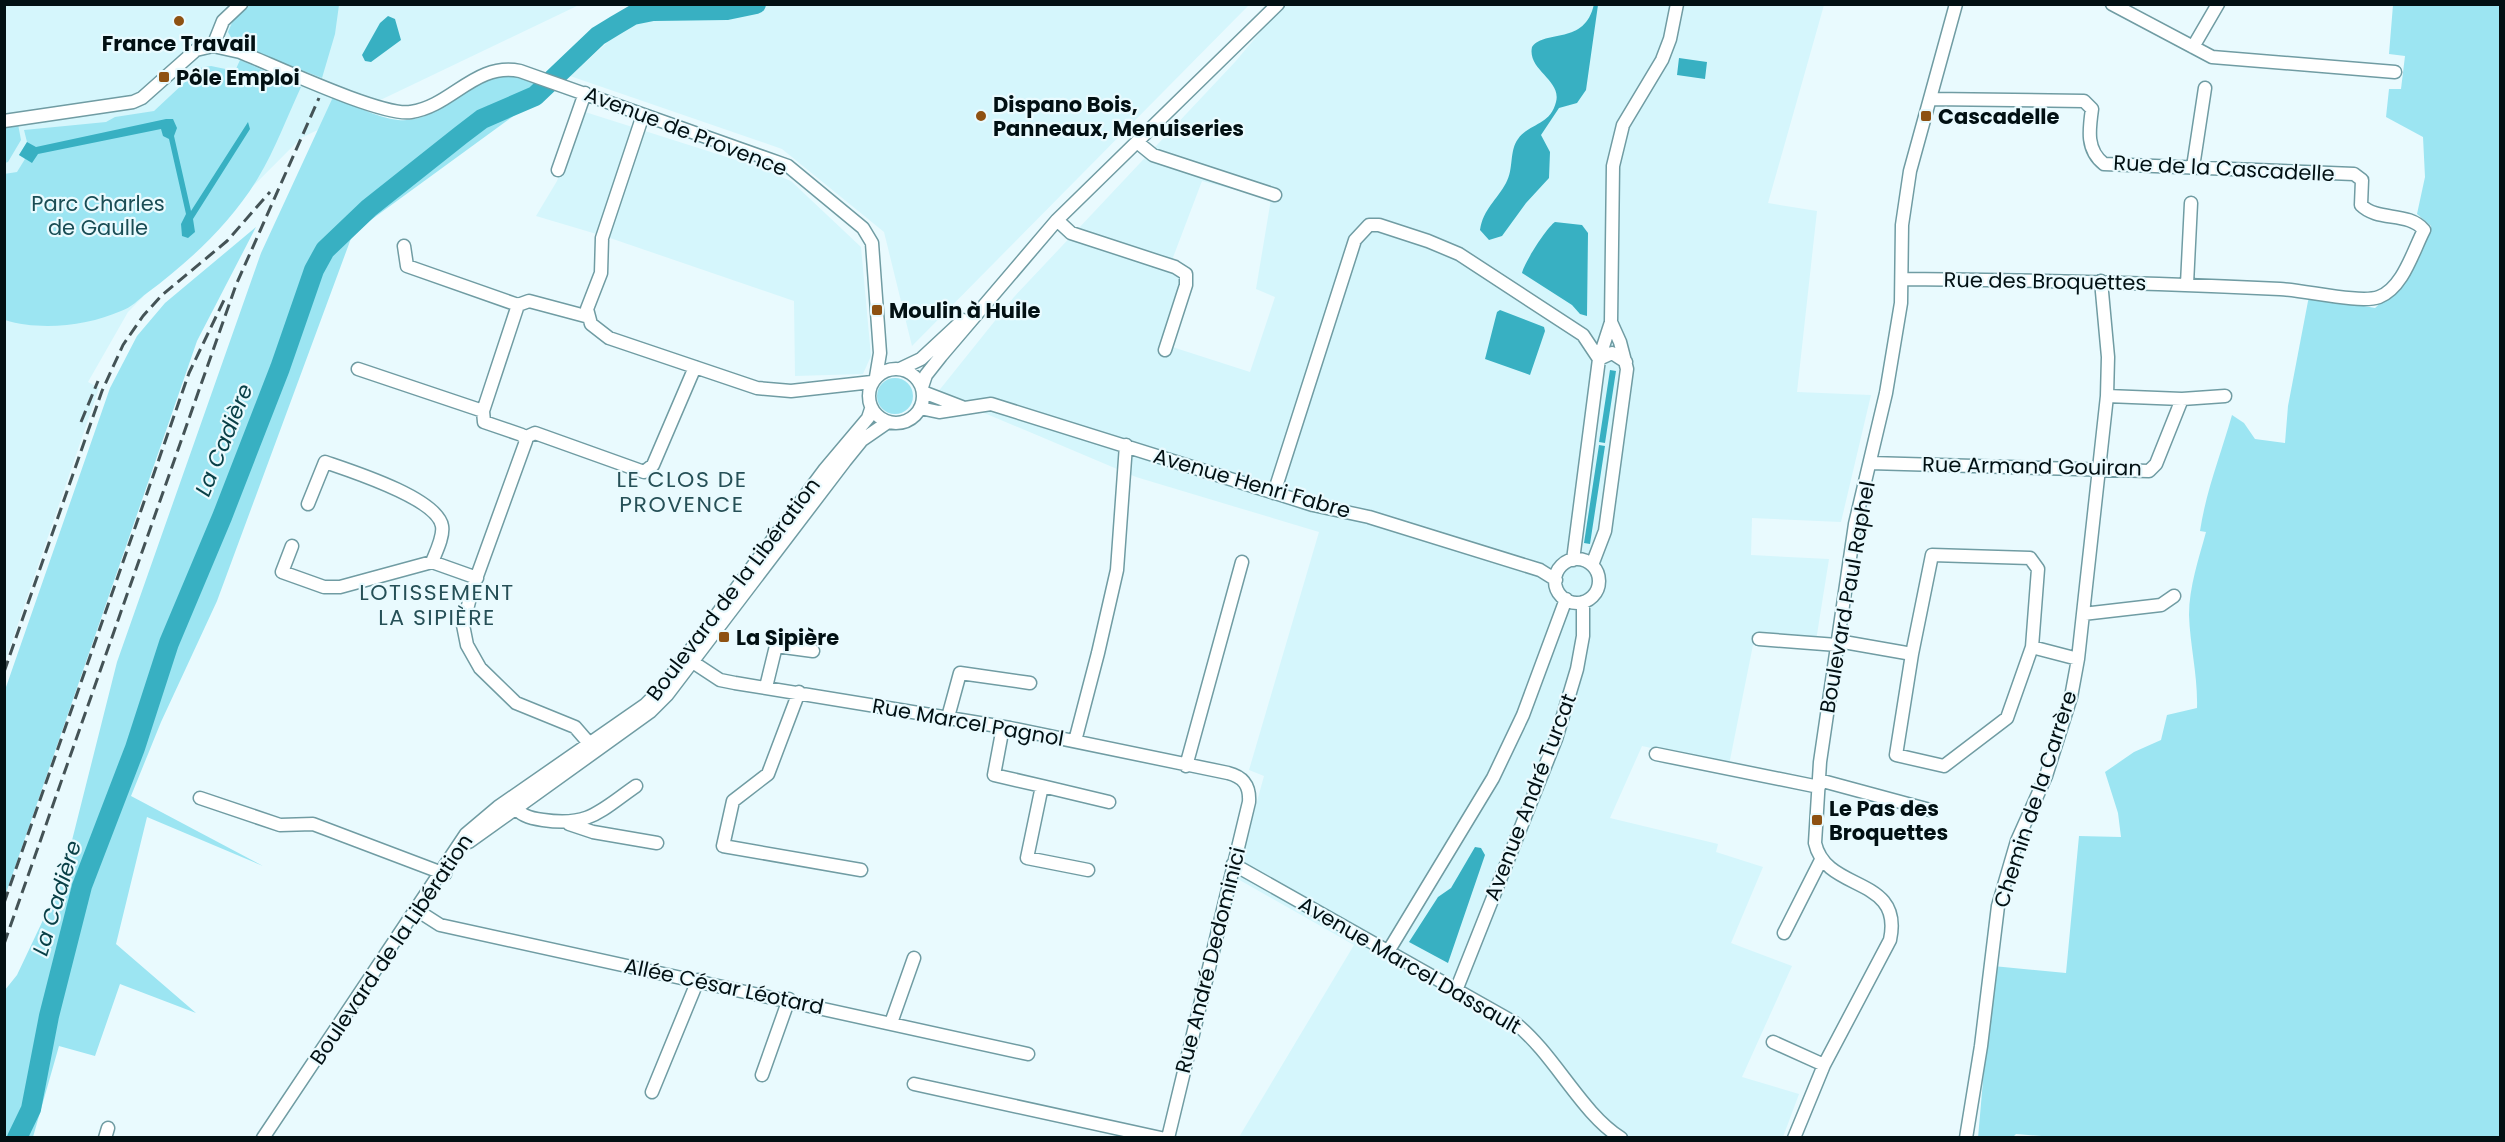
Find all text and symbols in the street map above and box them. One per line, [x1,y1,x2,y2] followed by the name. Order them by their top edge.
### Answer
[172,14,186,28] marker: France Travail
[102,29,256,58] place label: France Travail
[176,63,300,92] place label: Pôle Emploi
[157,70,171,84] marker: Pôle Emploi
[581,79,791,183] street label: Avenue de Provence
[993,90,1244,143] place label: Dispano Bois, Panneaux, Menuiseries
[1938,102,2060,131] place label: Cascadelle
[974,109,988,123] marker: Dispano Bois, Panneaux, Menuiseries
[1919,109,1933,123] marker: Cascadelle
[2113,148,2335,188] street label: Rue de la Cascadelle
[31,189,165,242] park label: Parc Charles de Gaulle
[1943,265,2147,297] street label: Rue des Broquettes
[889,296,1040,325] place label: Moulin à Huile
[870,303,884,317] marker: Moulin à Huile
[187,379,261,501] water label: La Cadière
[1150,441,1354,525] street label: Avenue Henri Fabre
[1922,450,2142,482] street label: Rue Armand Gouiran
[616,464,748,520] district label: LE CLOS DE PROVENCE
[639,471,827,707] street label: Boulevard de la Libération
[1812,479,1882,715] street label: Boulevard Paul Raphel
[359,577,515,633] district label: LOTISSEMENT LA SIPIÈRE
[736,623,839,652] place label: La Sipière
[717,630,731,644] marker: La Sipière
[1986,687,2084,911] street label: Chemin de la Carrère
[1477,689,1583,905] street label: Avenue André Turcat
[870,691,1066,753] street label: Rue Marcel Pagnol
[1829,794,1948,847] place label: Le Pas des Broquettes
[1810,813,1824,827] marker: Le Pas des Broquettes
[303,828,479,1070] street label: Boulevard de la Libération
[25,837,89,959] water label: La Cadière
[1168,844,1252,1076] street label: Rue André Dedominici
[1293,889,1527,1041] street label: Avenue Marcel Dassault
[622,951,826,1021] street label: Allée César Léotard

